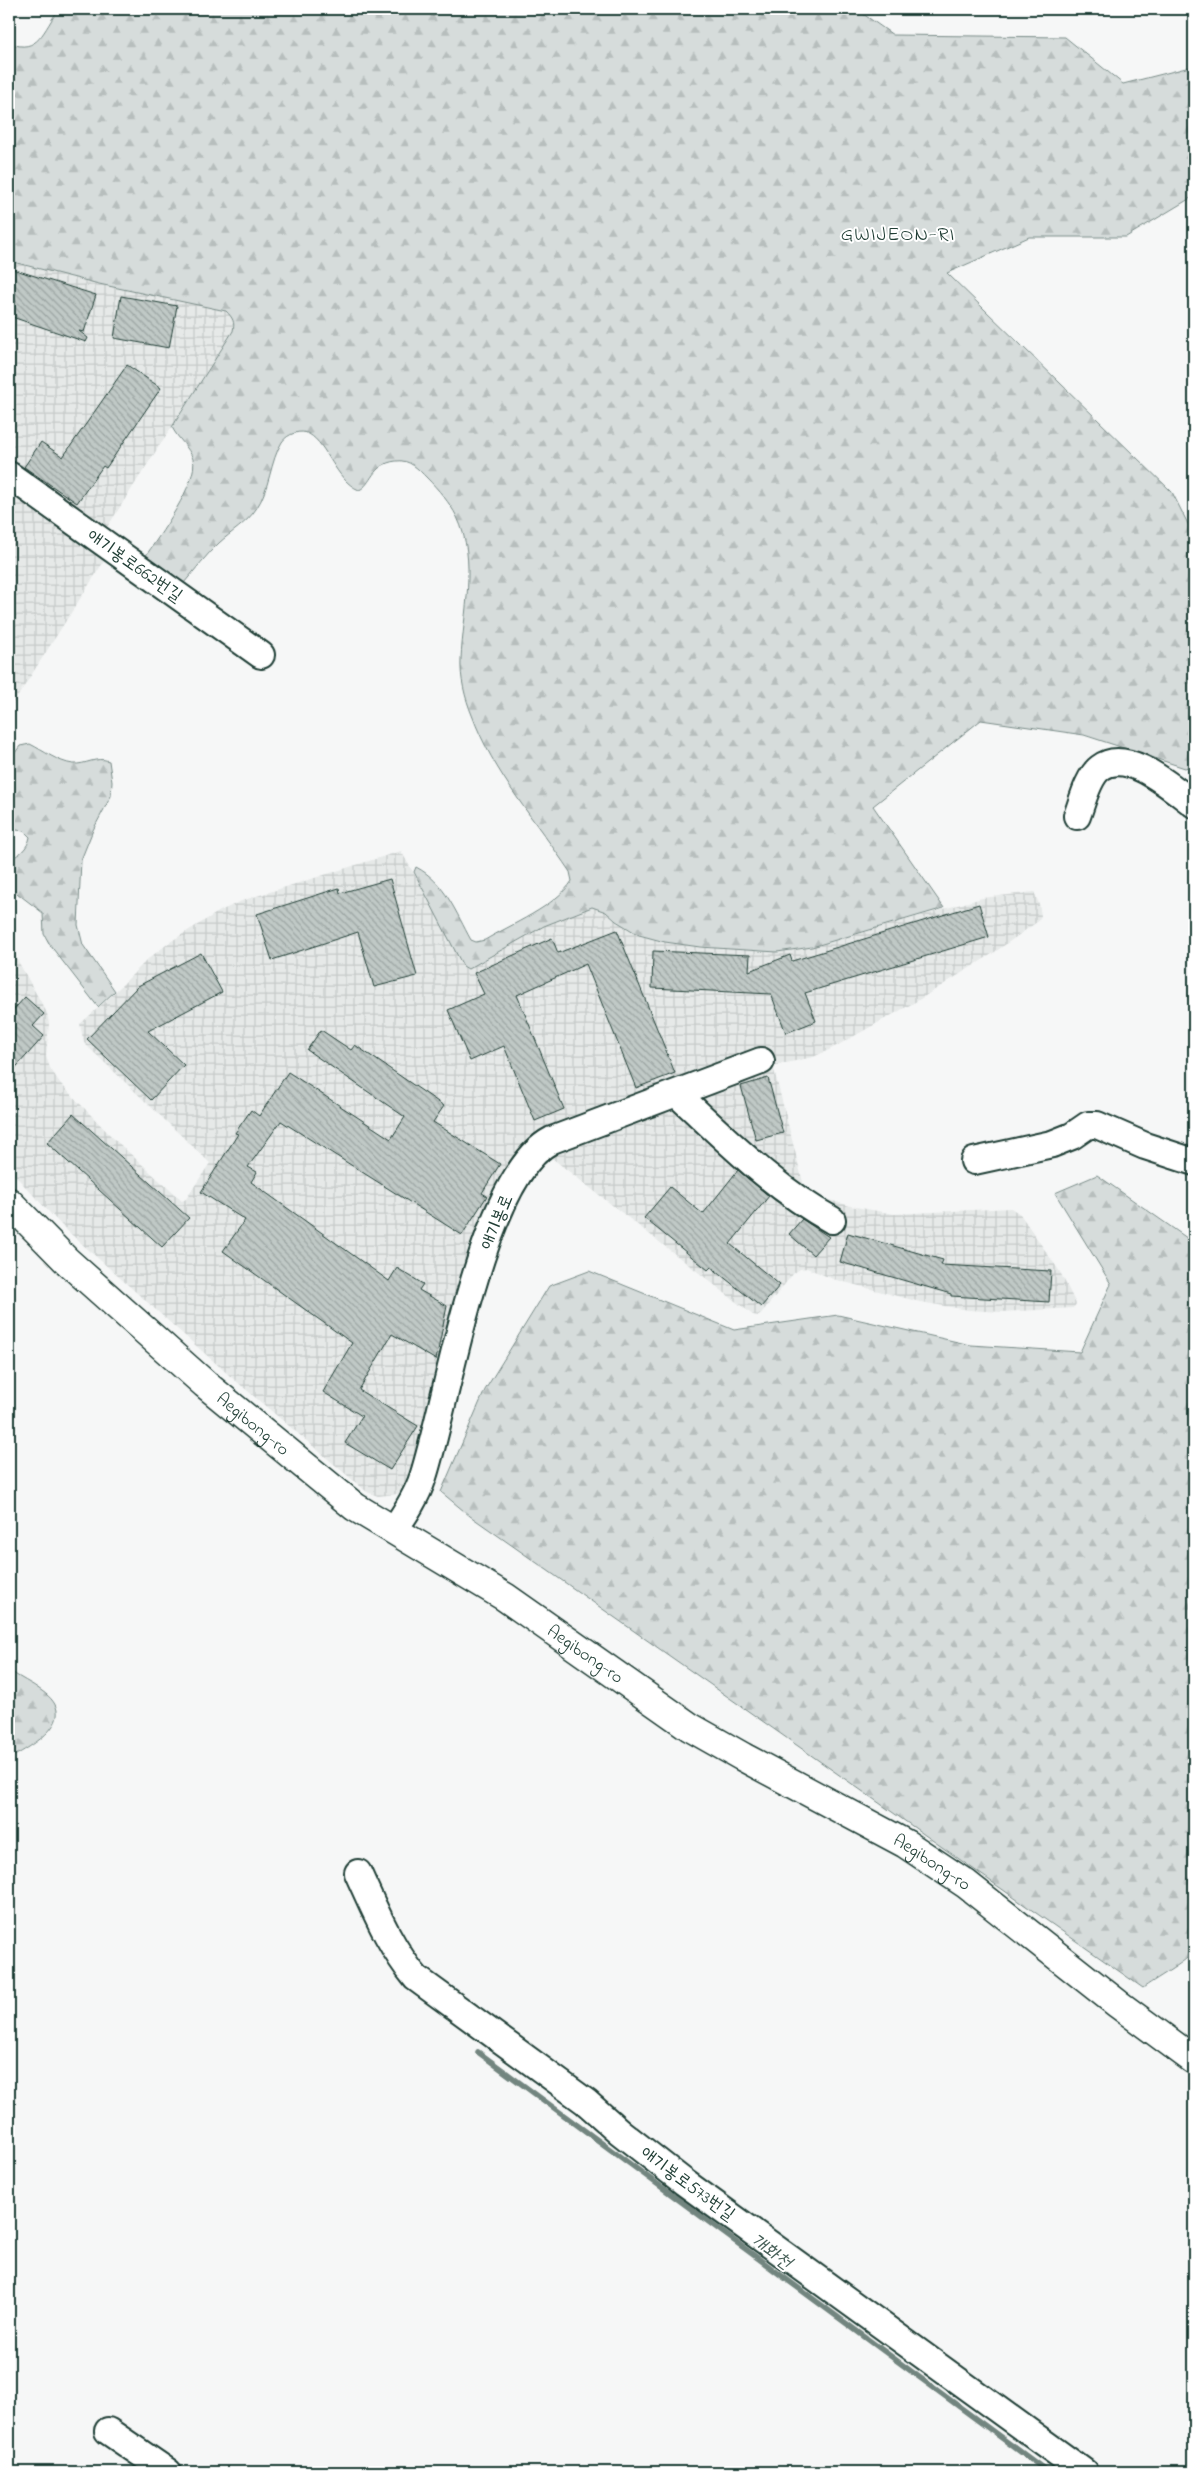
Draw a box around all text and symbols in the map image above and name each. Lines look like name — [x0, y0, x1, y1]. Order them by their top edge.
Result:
district label: GWIJEON-RI — [841, 221, 955, 250]
street label: 애기봉로662번길 — [81, 524, 187, 610]
street label: 애기봉로 — [475, 1191, 521, 1254]
street label: Aegibong-ro — [210, 1387, 294, 1463]
street label: Aegibong-ro — [541, 1619, 628, 1691]
street label: Aegibong-ro — [888, 1828, 975, 1899]
street label: 애기봉로573번길 — [634, 2141, 740, 2228]
water label: 개화천 — [744, 2228, 798, 2277]

